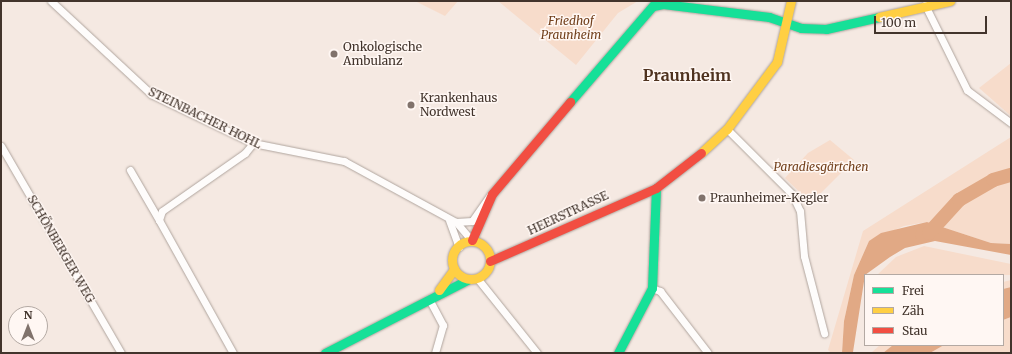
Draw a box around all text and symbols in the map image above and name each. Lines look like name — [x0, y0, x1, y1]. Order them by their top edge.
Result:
scale bar — [876, 8, 989, 34]
park label: Friedhof Praunheim — [541, 14, 601, 42]
text: 100 m — [881, 15, 916, 30]
place label: Onkologische Ambulanz — [343, 40, 422, 68]
marker: Onkologische Ambulanz — [328, 48, 340, 60]
district label: Praunheim — [643, 65, 731, 85]
street label: STEINBACHER HOHL — [146, 84, 264, 152]
place label: Krankenhaus Nordwest — [420, 91, 497, 119]
marker: Krankenhaus Nordwest — [405, 99, 417, 111]
park label: Paradiesgärtchen — [773, 160, 869, 174]
street label: HEERSTRASSE — [525, 188, 611, 238]
place label: Praunheimer-Kegler — [710, 191, 828, 205]
street label: SCHÖNBERGER WEG — [24, 193, 98, 305]
marker: Praunheimer-Kegler — [697, 193, 707, 203]
legend — [864, 274, 1004, 346]
text: Frei — [902, 283, 924, 298]
text: Zäh — [902, 303, 924, 318]
north arrow — [8, 306, 48, 346]
text: N — [24, 308, 32, 322]
text: Stau — [902, 323, 928, 338]

